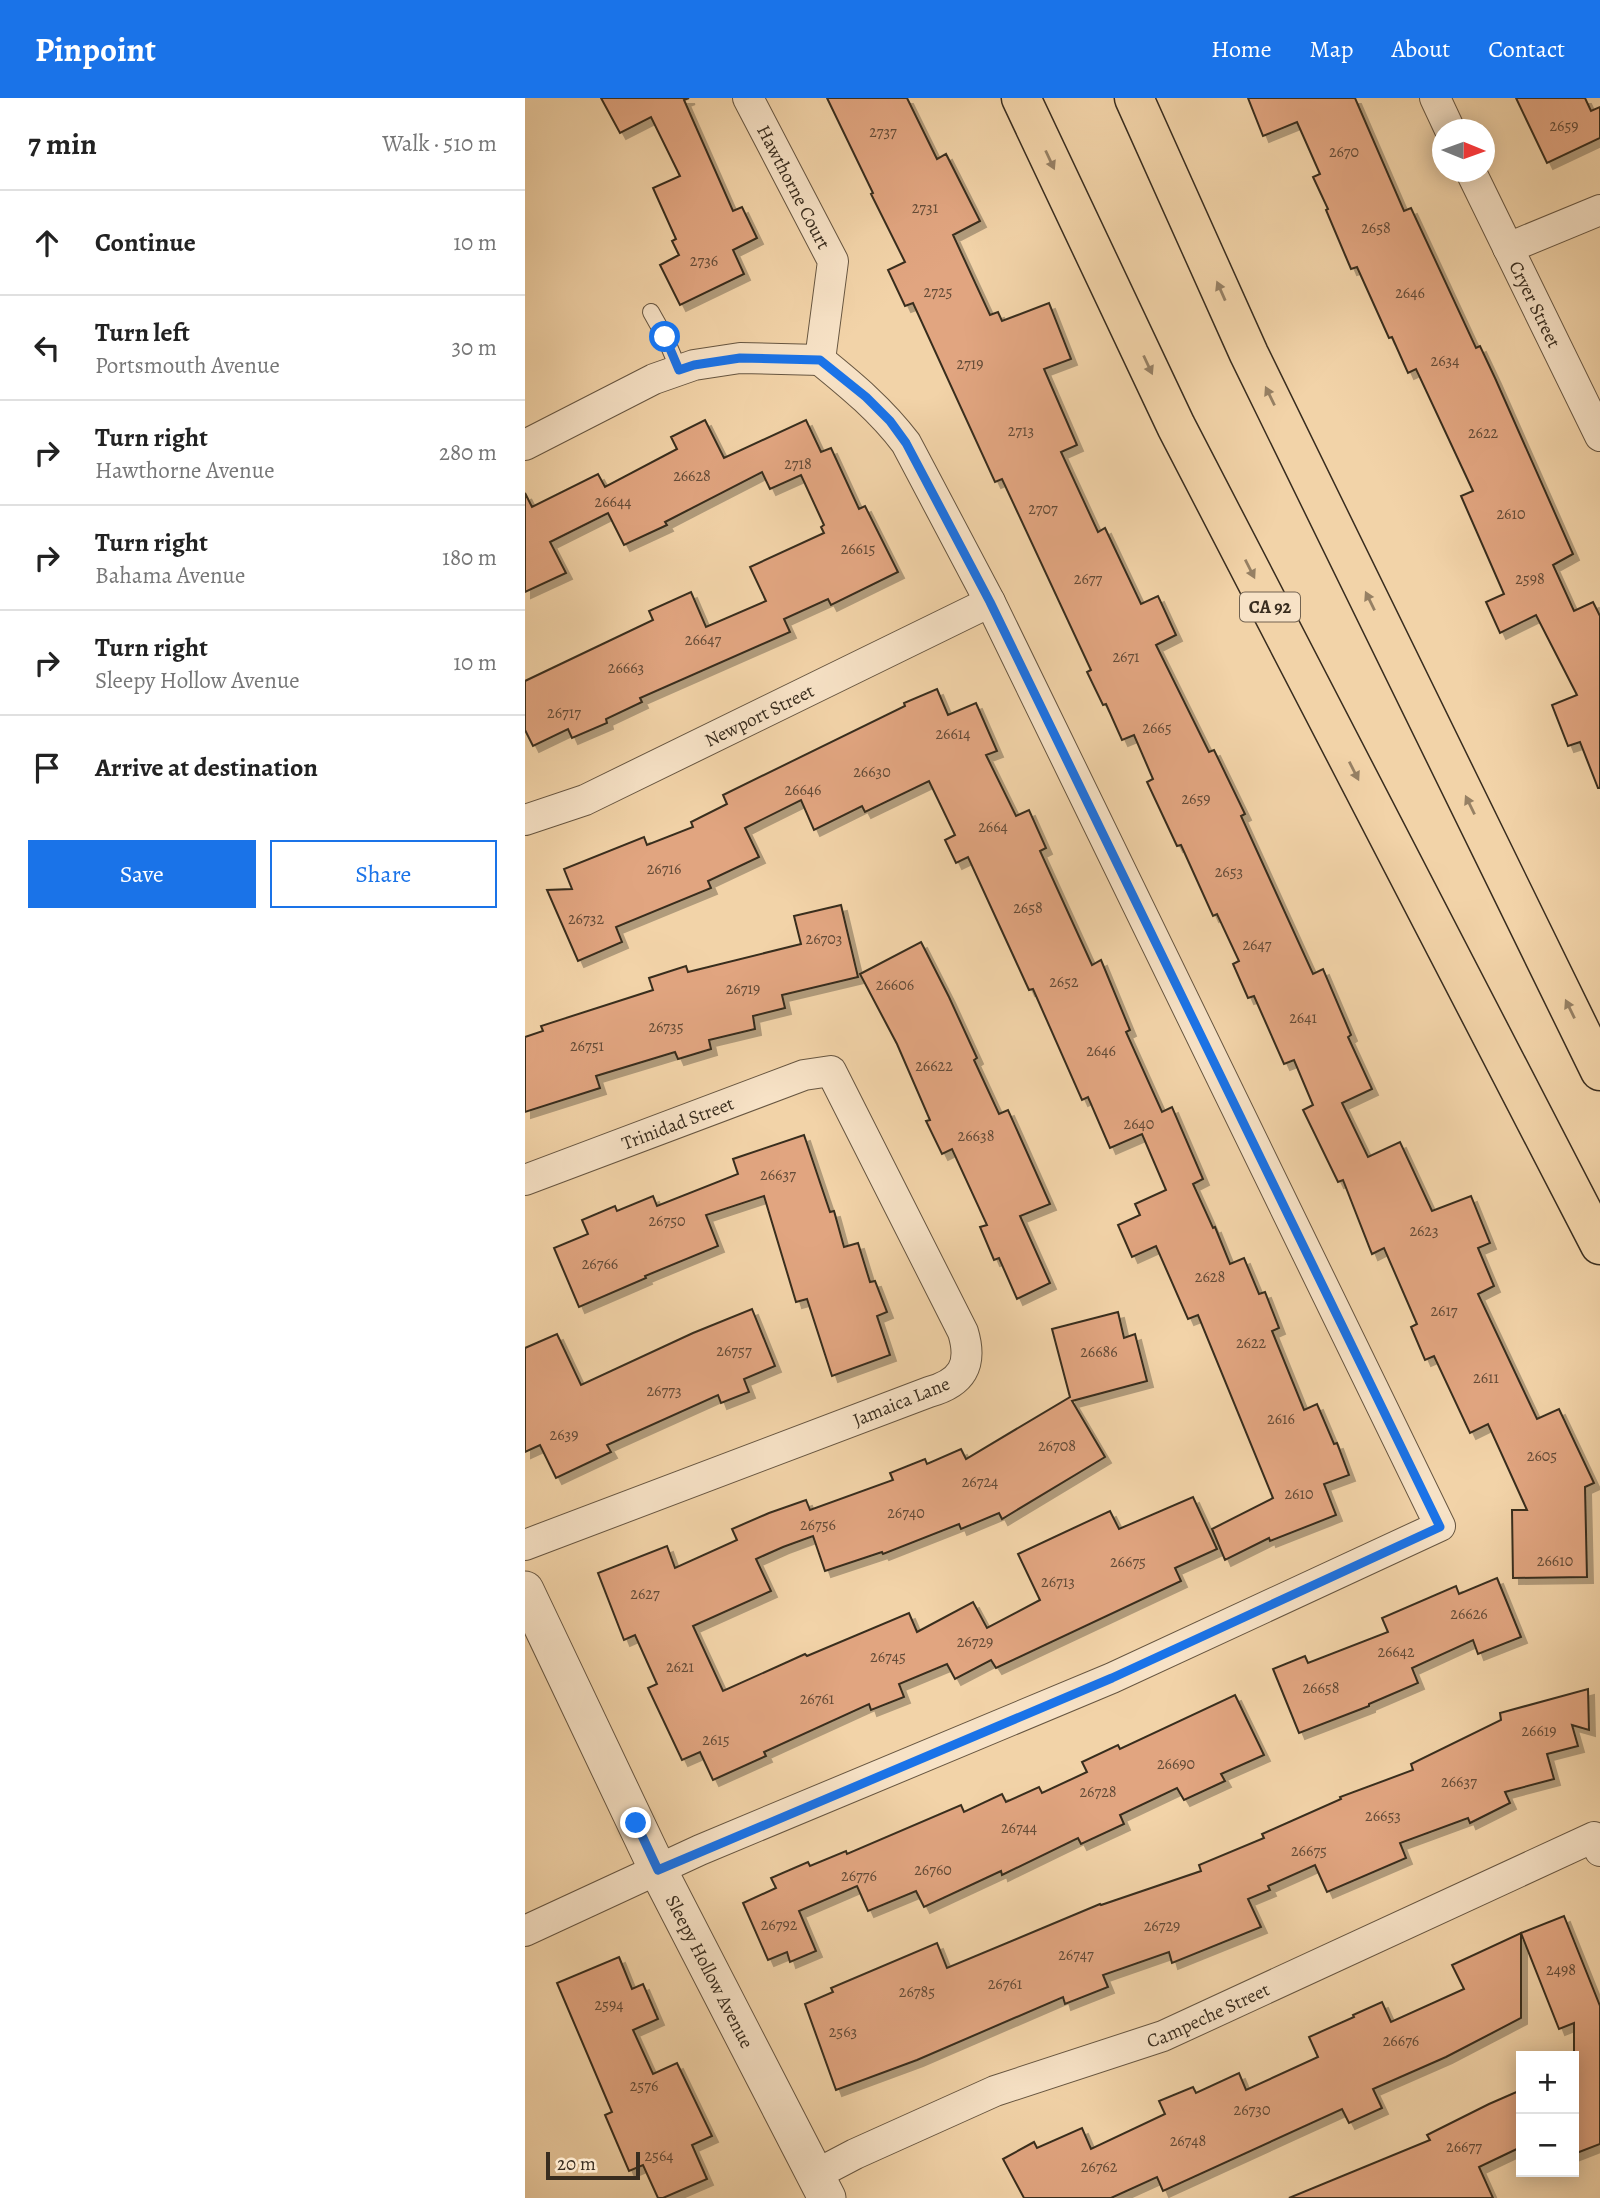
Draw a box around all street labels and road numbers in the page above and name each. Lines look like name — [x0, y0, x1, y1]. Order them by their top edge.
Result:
street label: Hawthorne Court — [750, 121, 836, 254]
street label: Cryer Street — [1502, 257, 1567, 352]
road number: CA 92 — [1240, 592, 1300, 622]
street label: Newport Street — [700, 678, 819, 754]
street label: Trinidad Street — [618, 1091, 738, 1156]
street label: Jamaica Lane — [849, 1371, 954, 1433]
street label: Sleepy Hollow Avenue — [659, 1891, 760, 2053]
street label: Campeche Street — [1143, 1977, 1274, 2054]

